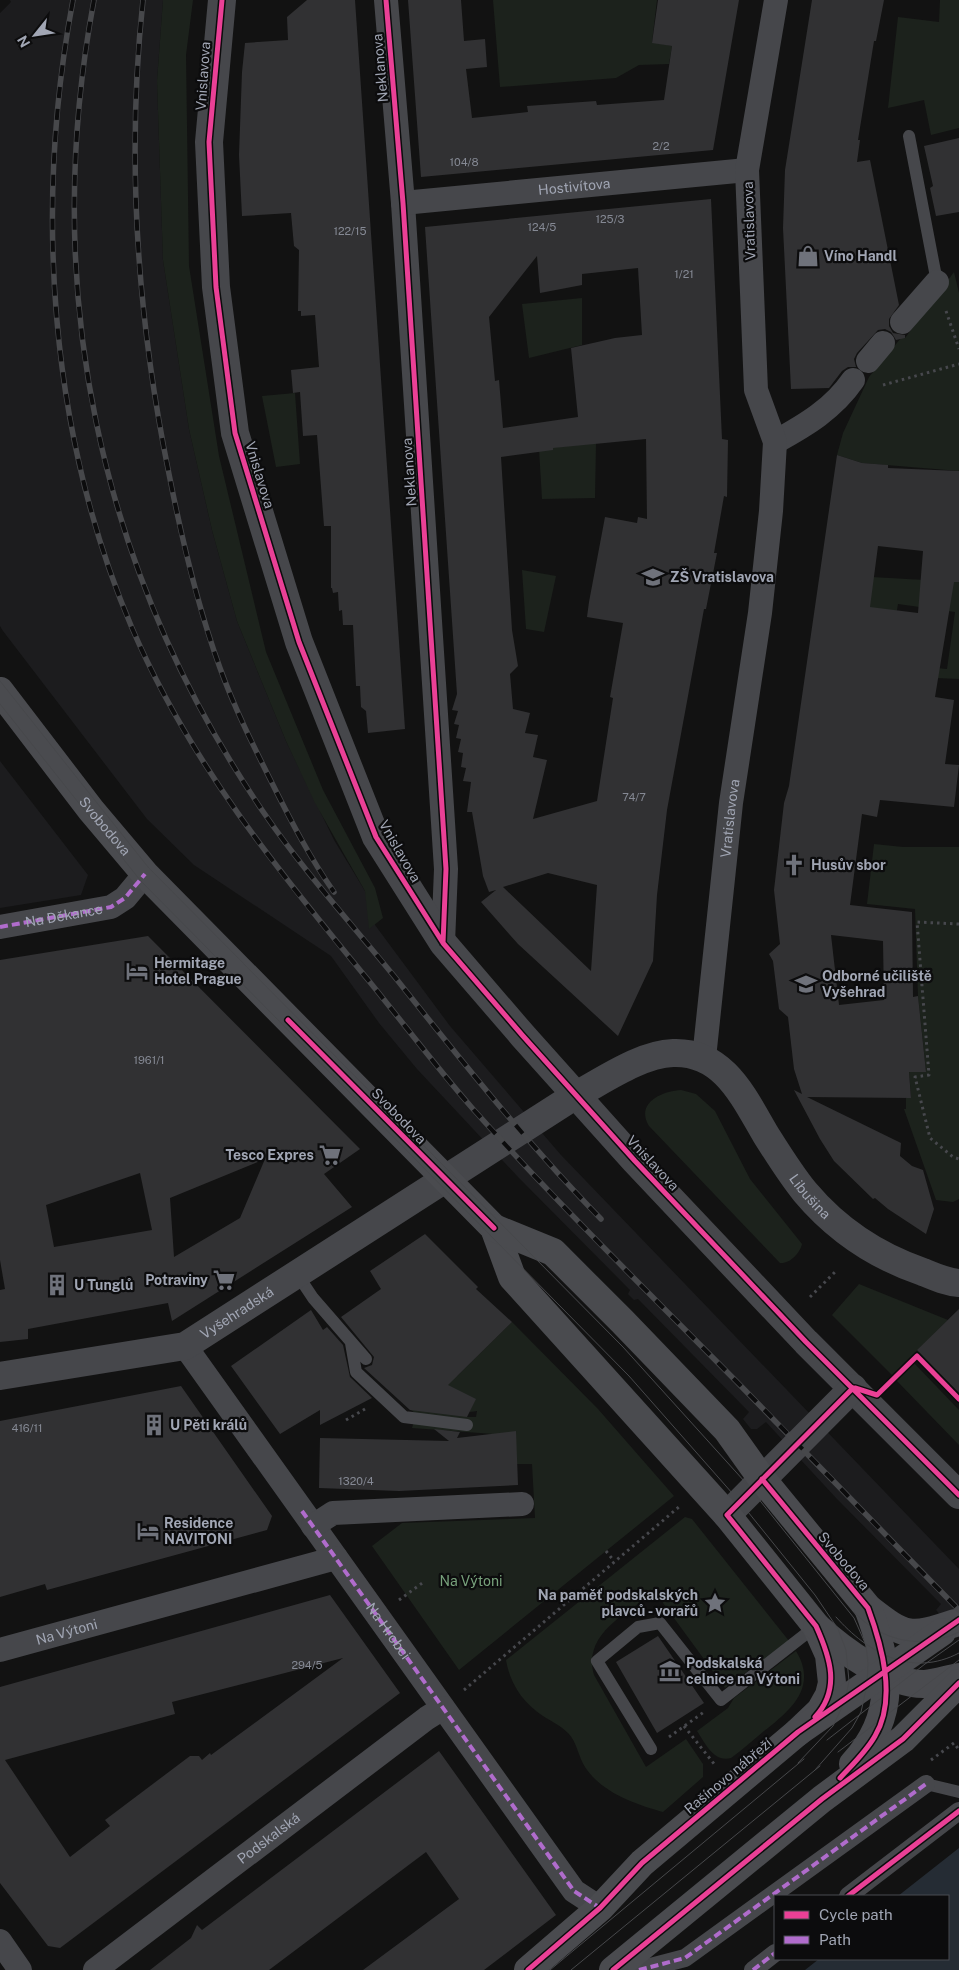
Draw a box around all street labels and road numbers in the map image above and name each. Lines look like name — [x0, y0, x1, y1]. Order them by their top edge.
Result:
street label: Neklanova — [369, 33, 391, 103]
street label: Vnislavova — [193, 41, 213, 111]
street label: Hostivítova — [537, 175, 611, 198]
street label: Vratislavova — [740, 181, 758, 261]
street label: Neklanova — [399, 437, 419, 507]
street label: Vnislavova — [242, 440, 278, 510]
street label: Vratislavova — [717, 778, 743, 859]
street label: Svobodova — [76, 794, 134, 859]
street label: Vnislavova — [376, 817, 424, 885]
street label: Na Děkance — [24, 901, 104, 930]
street label: Svobodova — [368, 1085, 430, 1147]
street label: Vnislavova — [624, 1132, 682, 1194]
street label: Libušina — [786, 1171, 834, 1222]
street label: Vyšehradská — [197, 1283, 276, 1342]
street label: Svobodova — [815, 1529, 873, 1593]
street label: Na Hrobci — [363, 1600, 414, 1662]
street label: Na Výtoni — [34, 1616, 99, 1648]
street label: Rašínovo nábřeží — [681, 1734, 775, 1817]
street label: Podskalská — [234, 1809, 303, 1867]

